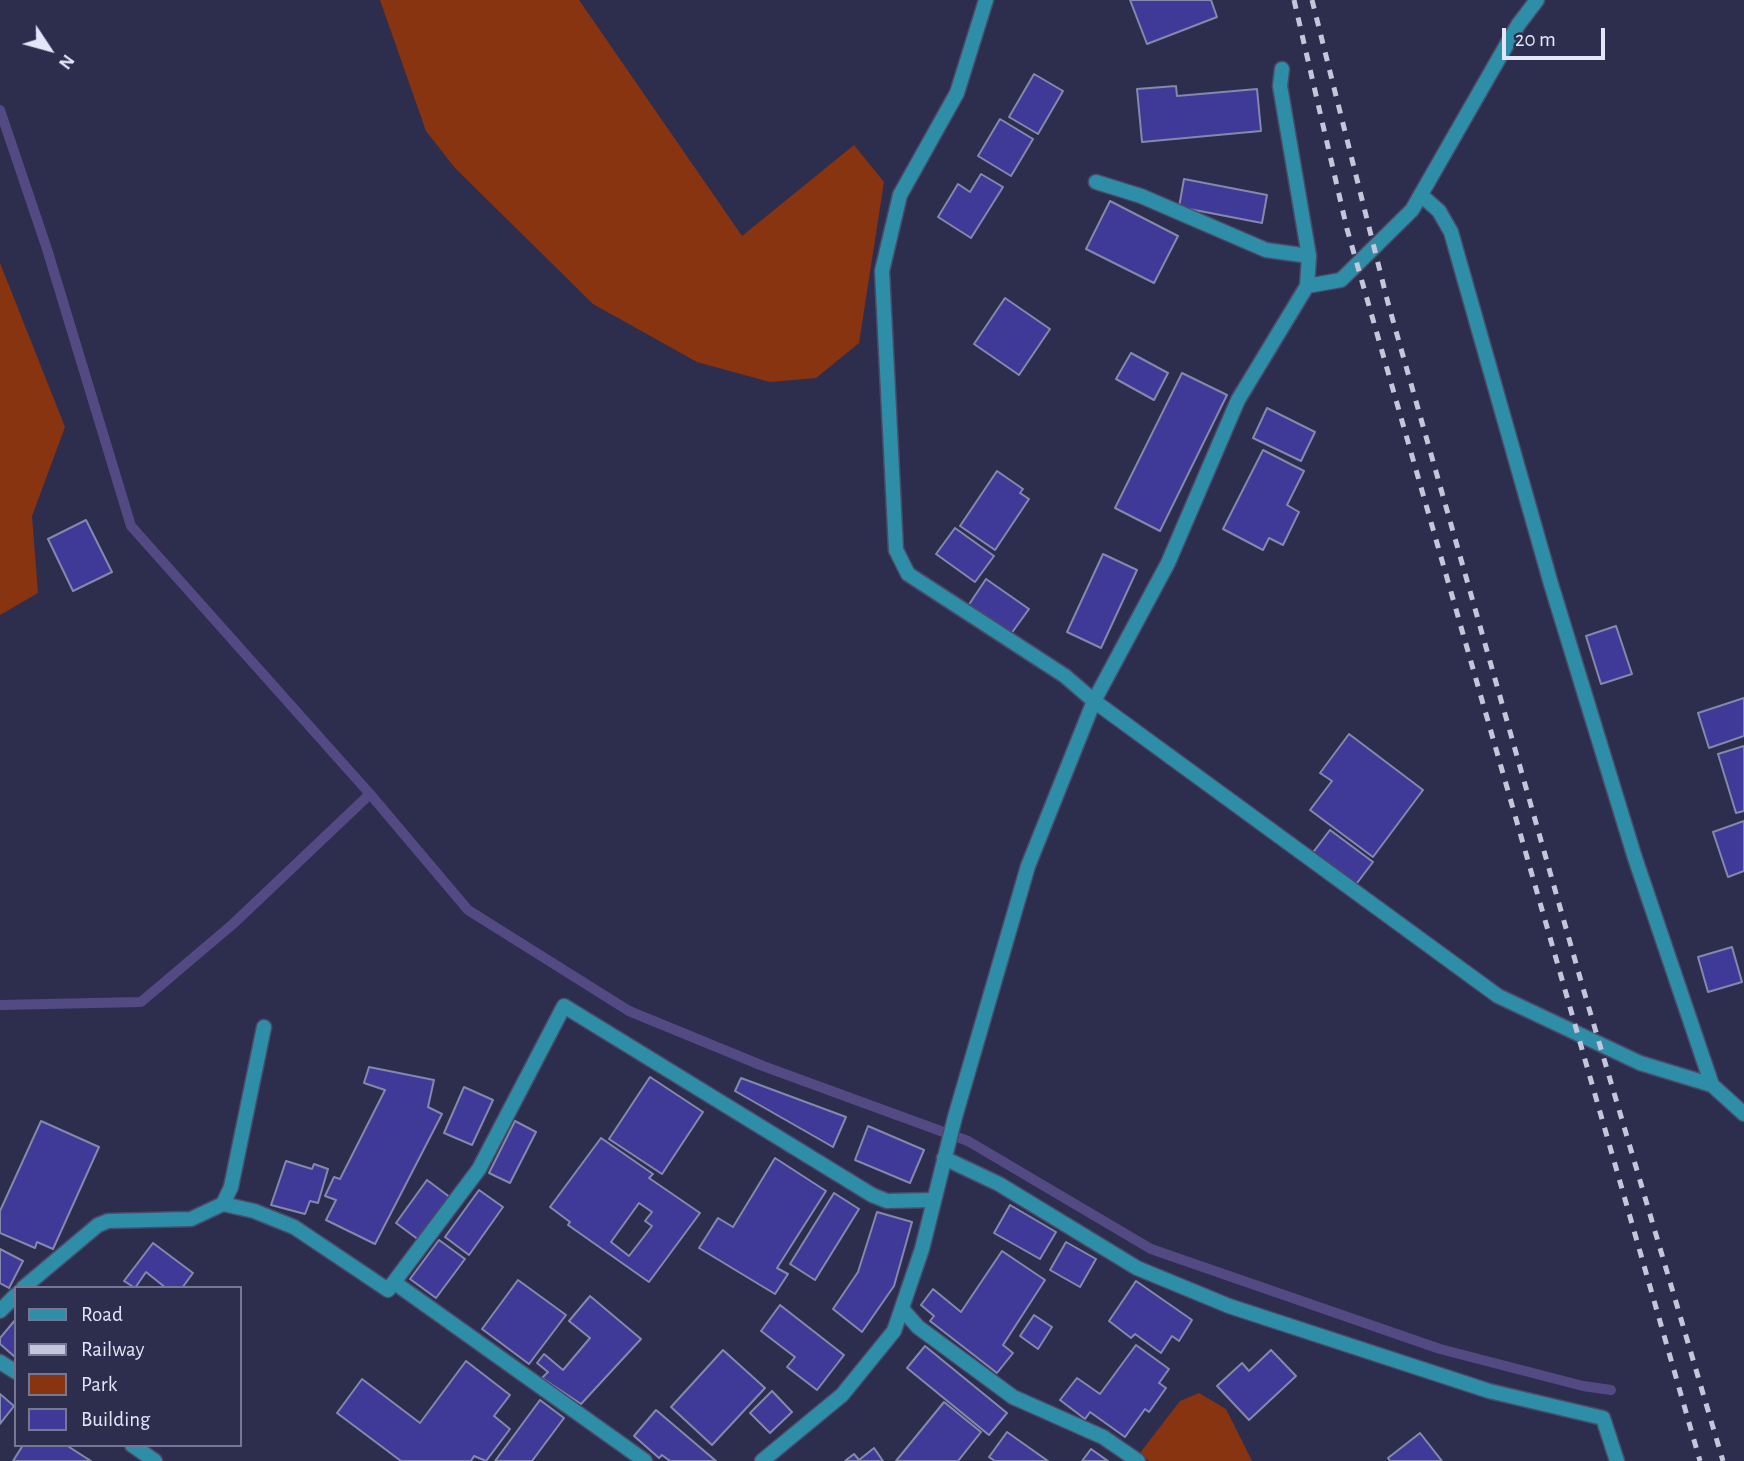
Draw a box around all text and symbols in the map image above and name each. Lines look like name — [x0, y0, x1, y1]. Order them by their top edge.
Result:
north arrow — [14, 14, 84, 84]
scale bar — [1506, 14, 1609, 58]
text: 20 m — [1515, 29, 1556, 50]
text: N — [55, 51, 78, 73]
legend — [14, 1286, 242, 1447]
text: Road — [81, 1304, 123, 1325]
text: Railway — [81, 1339, 144, 1360]
text: Park — [81, 1374, 117, 1395]
text: Building — [81, 1409, 150, 1430]

